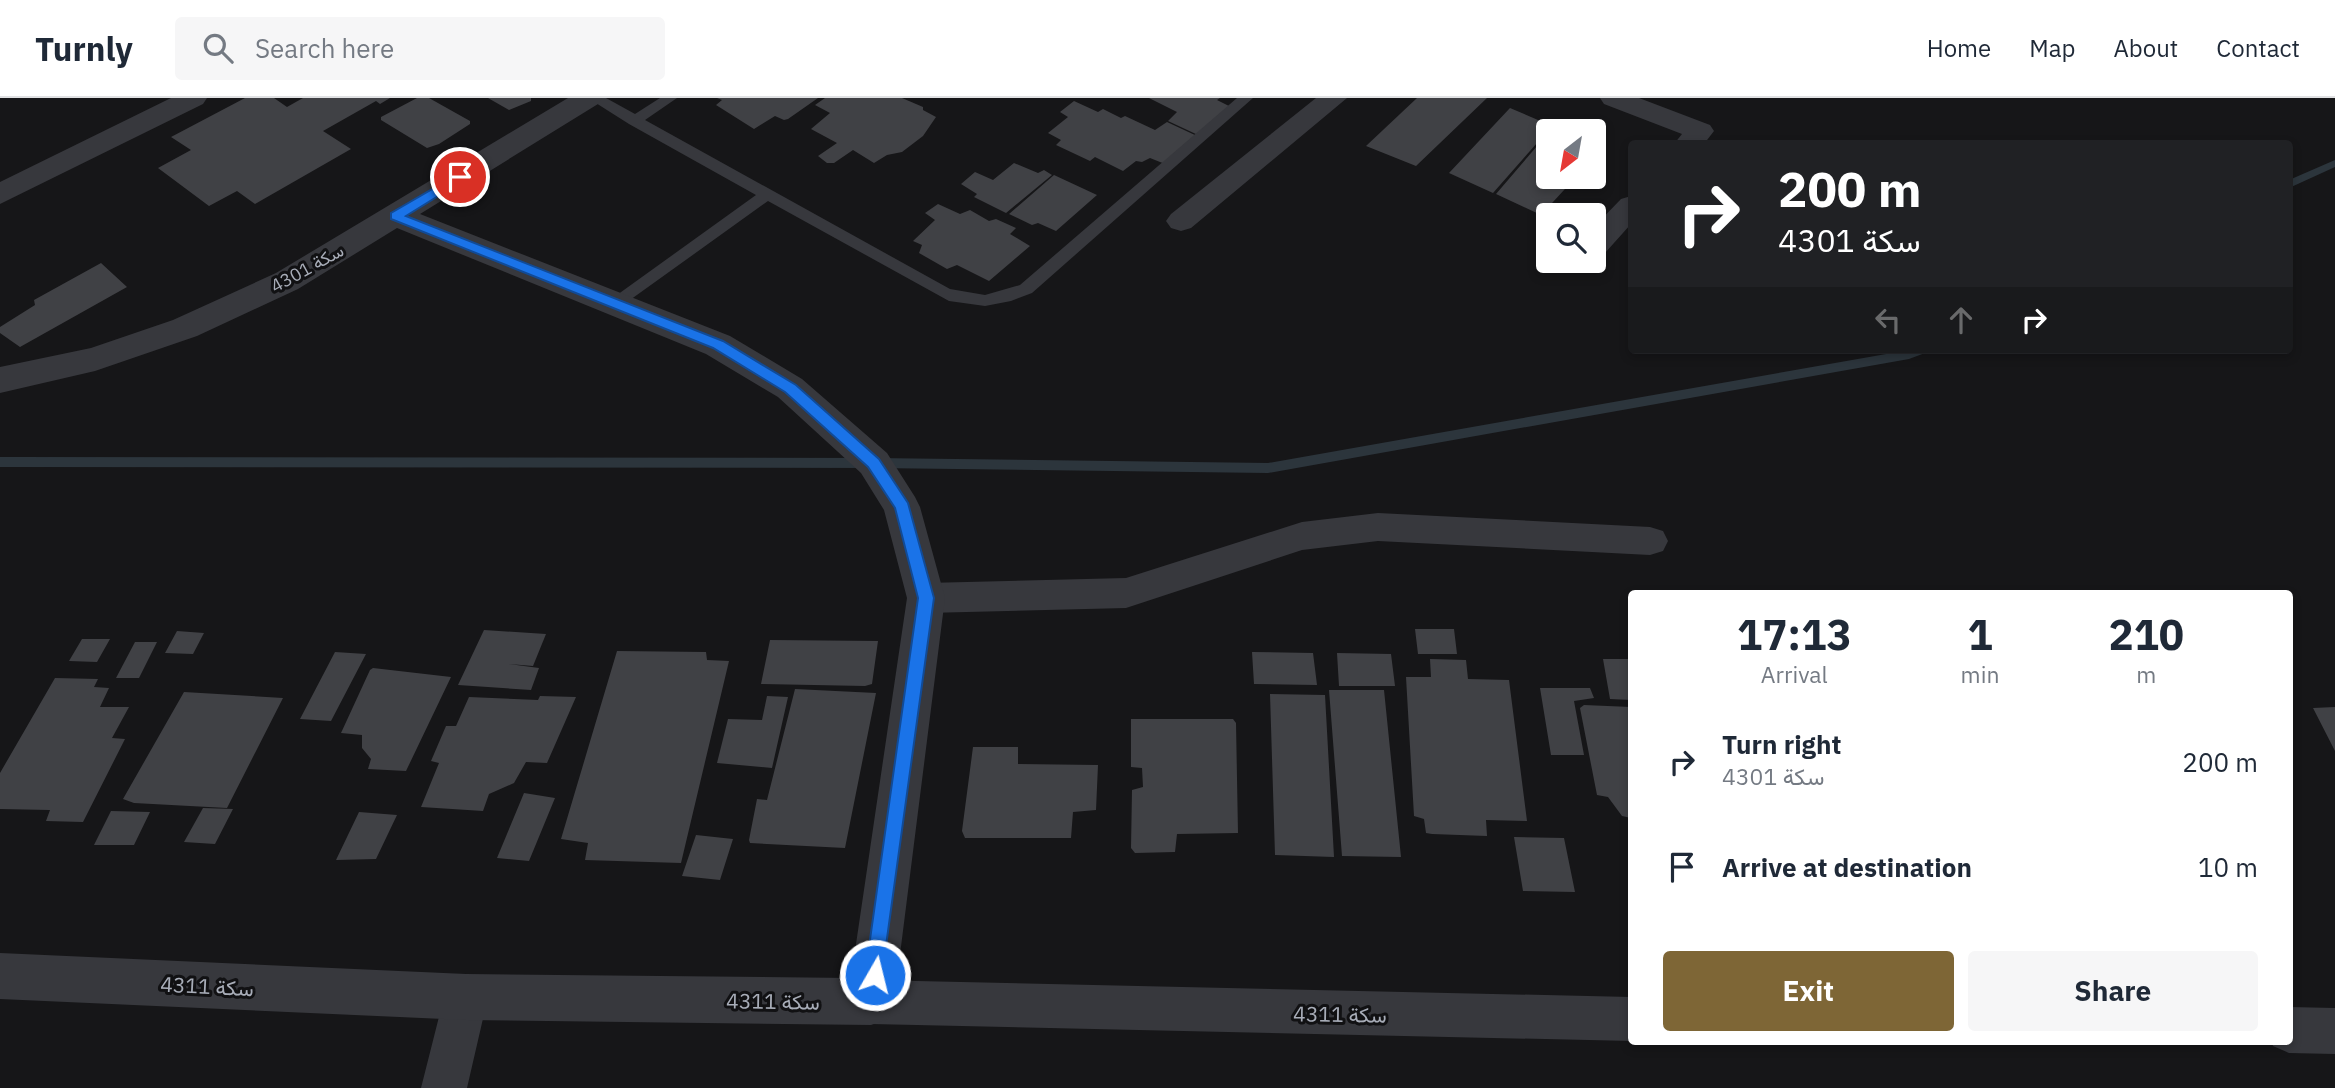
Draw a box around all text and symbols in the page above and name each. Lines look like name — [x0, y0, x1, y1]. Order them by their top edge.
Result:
search box — [175, 17, 665, 80]
text: Turnly — [35, 27, 133, 70]
icon: search — [199, 29, 237, 67]
text: Search here — [255, 31, 394, 65]
text: Home — [1927, 32, 1991, 64]
text: Map — [2029, 32, 2075, 64]
text: About — [2113, 32, 2178, 64]
text: Contact — [2216, 32, 2300, 64]
north arrow — [1536, 119, 1606, 189]
map controls — [1536, 119, 1606, 273]
pin — [430, 147, 490, 207]
text: 200 m — [1778, 157, 1922, 220]
icon: arrive — [441, 158, 479, 196]
icon: right — [1663, 168, 1754, 259]
button: search — [1536, 203, 1606, 273]
text: سكة 4301 — [1778, 219, 1921, 261]
street label: سكة 4301 — [266, 239, 348, 297]
icon: left — [1869, 301, 1907, 339]
icon: ahead — [1942, 301, 1980, 339]
icon: right — [2015, 301, 2053, 339]
text: 17:13 — [1737, 607, 1852, 662]
text: 1 — [1967, 607, 1993, 662]
text: 210 — [2108, 607, 2184, 662]
text: Arrival — [1761, 659, 1828, 689]
text: min — [1961, 659, 1999, 689]
text: m — [2136, 659, 2156, 689]
text: Turn right — [1722, 727, 1841, 761]
icon: right — [1663, 743, 1701, 781]
text: 200 m — [2182, 745, 2258, 779]
text: سكة 4301 — [1722, 761, 1824, 791]
icon: arrive — [1663, 848, 1701, 886]
text: Arrive at destination — [1722, 850, 1972, 884]
text: 10 m — [2198, 850, 2258, 884]
position arrow — [838, 938, 912, 1012]
button: Exit — [1663, 951, 1954, 1031]
button: Share — [1968, 951, 2258, 1031]
street label: سكة 4311 — [160, 970, 254, 1002]
street label: سكة 4311 — [726, 986, 820, 1016]
street label: سكة 4311 — [1293, 999, 1387, 1029]

